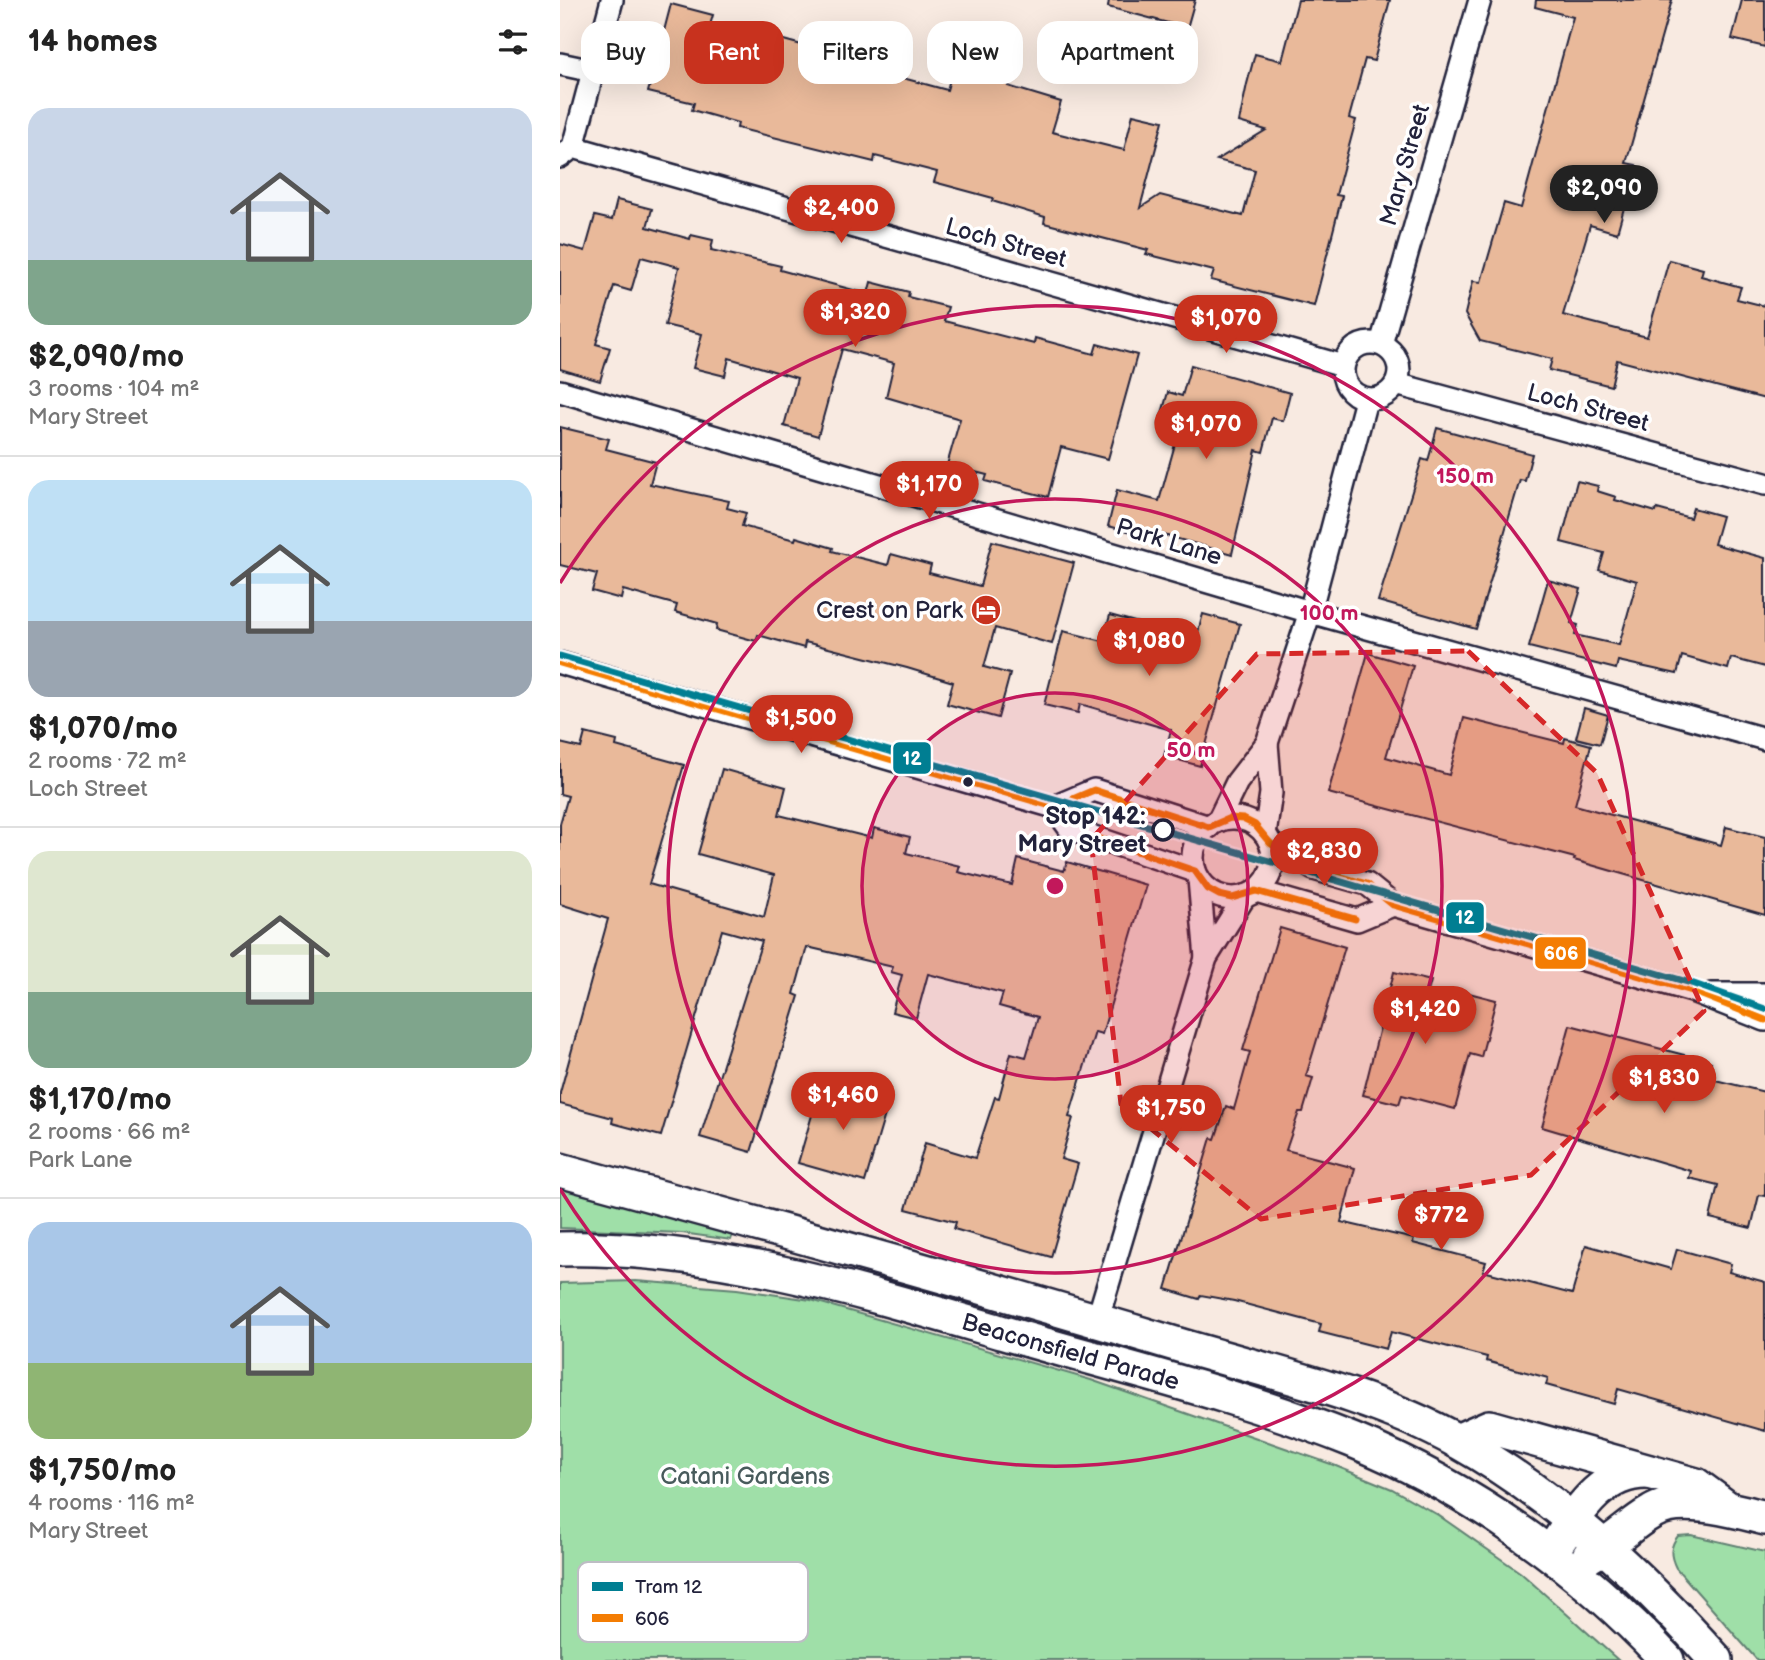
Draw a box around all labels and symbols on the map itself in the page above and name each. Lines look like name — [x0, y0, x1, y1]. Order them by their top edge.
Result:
street label: Mary Street — [1374, 100, 1436, 229]
pin: $2,090 — [1547, 166, 1661, 225]
pin: $2,400 — [784, 186, 898, 245]
street label: Loch Street — [942, 212, 1071, 274]
pin: $1,320 — [798, 290, 912, 349]
pin: $1,070 — [1169, 296, 1283, 355]
street label: Loch Street — [1524, 378, 1653, 438]
pin: $1,070 — [1149, 402, 1263, 461]
pin: $1,170 — [872, 462, 986, 521]
text: 150 m — [1436, 464, 1494, 489]
street label: Park Lane — [1113, 512, 1225, 572]
hotel icon: Crest on Park — [969, 593, 1003, 627]
place label: Crest on Park — [816, 596, 963, 625]
text: 100 m — [1300, 601, 1358, 626]
pin: $1,080 — [1092, 618, 1206, 678]
pin: $1,500 — [744, 696, 858, 755]
text: 50 m — [1167, 738, 1215, 763]
line badge: 12 — [892, 741, 932, 775]
text: 12 — [902, 748, 922, 771]
unlabelled marker — [961, 775, 975, 789]
place label: Stop 142: Mary Street — [1018, 802, 1146, 859]
marker: Stop 142: Mary Street — [1152, 819, 1174, 841]
pin: $2,830 — [1267, 828, 1381, 888]
centre of rings — [1043, 874, 1067, 898]
line badge: 12 — [1445, 901, 1485, 934]
text: 12 — [1455, 907, 1475, 930]
line badge: 606 — [1534, 936, 1587, 970]
text: 606 — [1544, 943, 1578, 966]
pin: $1,420 — [1368, 986, 1482, 1046]
pin: $1,830 — [1607, 1056, 1721, 1115]
pin: $1,460 — [786, 1072, 900, 1132]
pin: $1,750 — [1114, 1086, 1228, 1145]
pin: $772 — [1400, 1192, 1482, 1252]
street label: Beaconsfield Parade — [958, 1307, 1183, 1396]
park label: Catani Gardens — [660, 1462, 830, 1491]
legend — [578, 1562, 808, 1642]
text: Tram 12 — [635, 1576, 703, 1599]
text: 606 — [635, 1608, 669, 1631]

